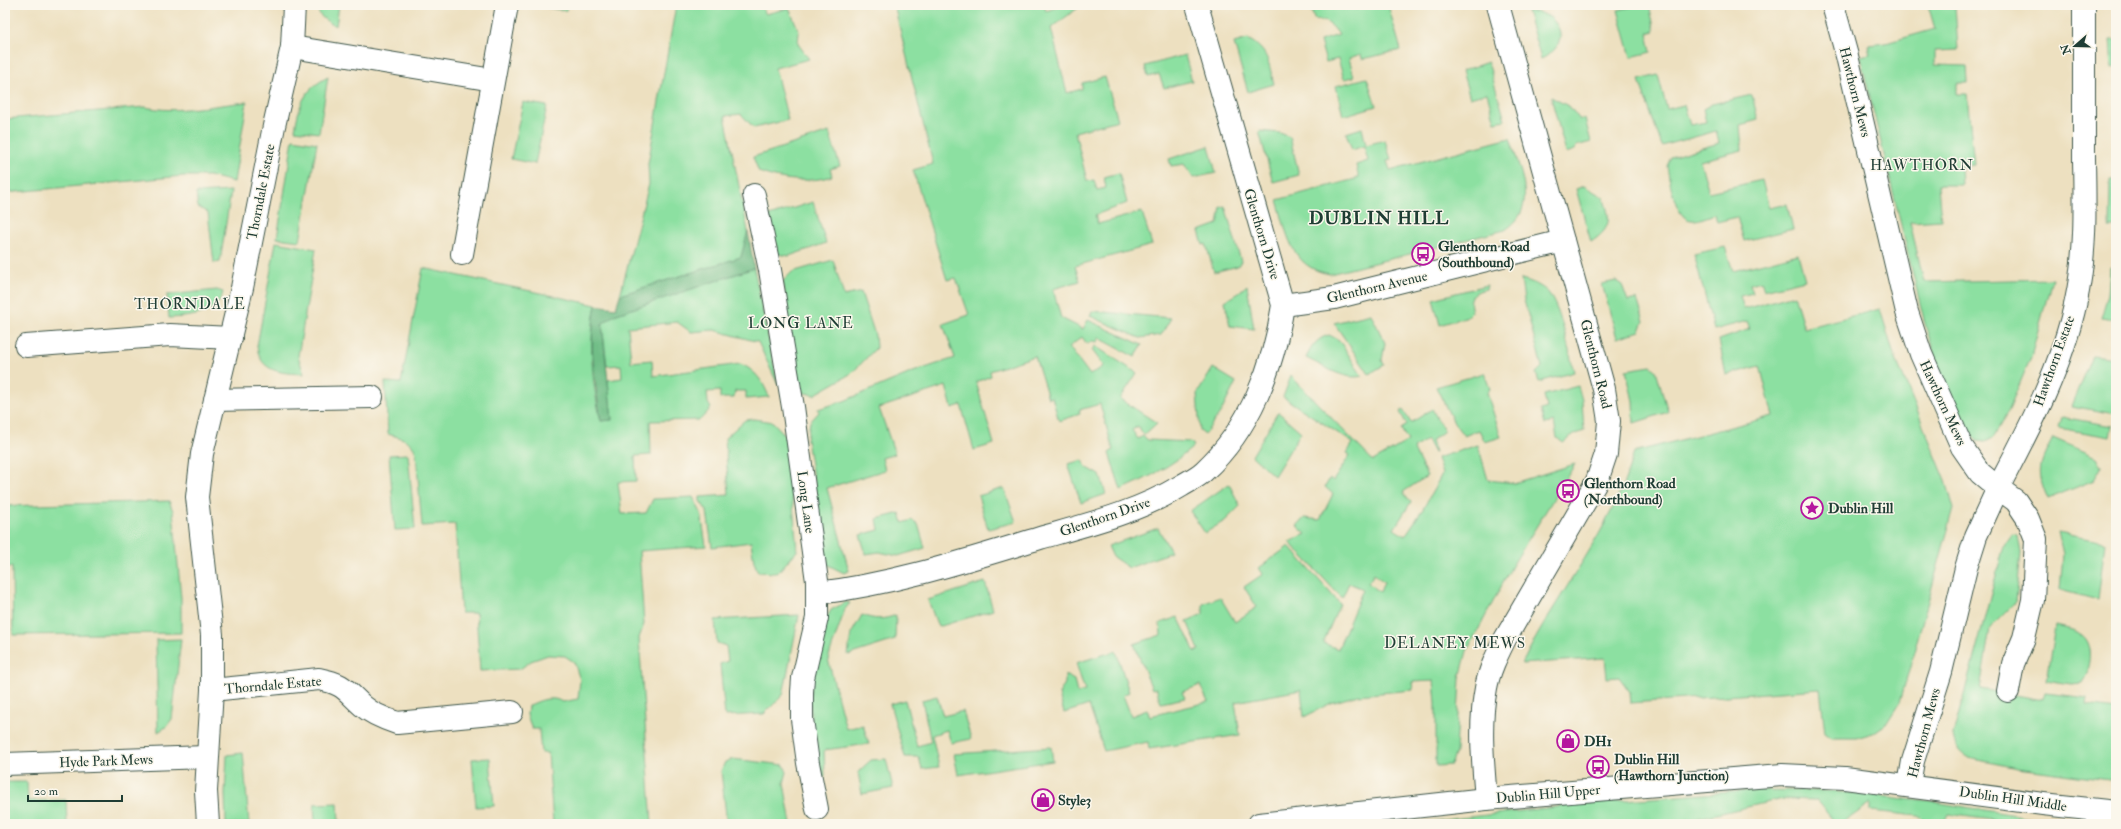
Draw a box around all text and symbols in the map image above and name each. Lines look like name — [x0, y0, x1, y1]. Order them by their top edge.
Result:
north arrow — [2055, 26, 2095, 66]
text: N — [2058, 41, 2074, 57]
street label: Hawthorn Mews — [1836, 45, 1874, 139]
street label: Thorndale Estate — [243, 142, 279, 241]
district label: HAWTHORN — [1870, 156, 1974, 175]
street label: Glenthorn Drive — [1240, 186, 1284, 282]
district label: DUBLIN HILL — [1309, 207, 1449, 230]
place label: Glenthorn Road (Southbound) — [1438, 238, 1530, 271]
bus stop icon: Glenthorn Road (Southbound) — [1410, 241, 1436, 267]
street label: Glenthorn Avenue — [1325, 267, 1429, 307]
district label: THORNDALE — [134, 295, 246, 314]
street label: Hawthorn Estate — [2030, 313, 2078, 409]
district label: LONG LANE — [748, 314, 854, 333]
street label: Glenthorn Road — [1577, 318, 1615, 411]
street label: Hawthorn Mews — [1916, 358, 1970, 449]
street label: Long Lane — [793, 470, 819, 535]
place label: Glenthorn Road (Northbound) — [1584, 475, 1676, 508]
bus stop icon: Glenthorn Road (Northbound) — [1555, 478, 1581, 504]
street label: Glenthorn Drive — [1058, 494, 1153, 540]
place icon: Dublin Hill — [1799, 495, 1825, 521]
place label: Dublin Hill — [1828, 500, 1894, 517]
district label: DELANEY MEWS — [1384, 634, 1526, 653]
street label: Thorndale Estate — [224, 672, 322, 698]
street label: Hawthorn Mews — [1904, 686, 1944, 780]
shop icon: DH1 — [1555, 728, 1581, 754]
place label: DH1 — [1584, 733, 1612, 750]
street label: Hyde Park Mews — [59, 751, 154, 772]
place label: Dublin Hill (Hawthorn Junction) — [1614, 751, 1729, 785]
bus stop icon: Dublin Hill (Hawthorn Junction) — [1585, 754, 1611, 780]
scale bar — [28, 777, 122, 803]
street label: Dublin Hill Upper — [1495, 781, 1602, 808]
street label: Dublin Hill Middle — [1958, 783, 2068, 815]
text: 20 m — [34, 784, 59, 799]
shop icon: Style3 — [1030, 787, 1056, 813]
place label: Style3 — [1058, 792, 1091, 810]

